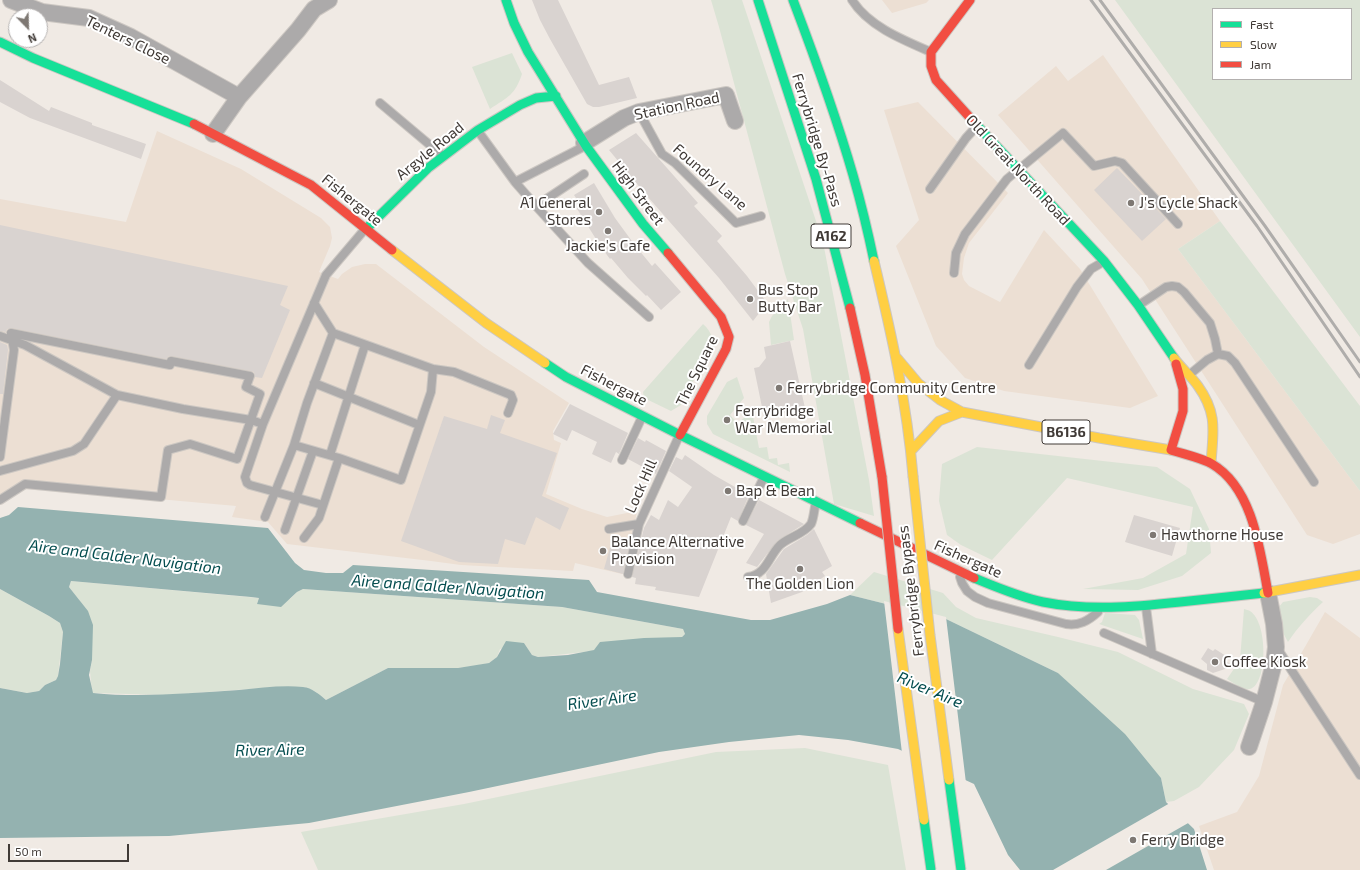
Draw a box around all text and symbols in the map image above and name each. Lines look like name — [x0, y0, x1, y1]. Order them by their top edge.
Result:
north arrow — [8, 8, 48, 48]
legend — [1212, 8, 1352, 80]
street label: Tenters Close — [83, 12, 173, 68]
text: Fast — [1250, 17, 1273, 31]
text: N — [26, 31, 39, 46]
text: Slow — [1250, 37, 1277, 51]
text: Jam — [1250, 57, 1271, 71]
street label: Ferrybridge By-Pass — [788, 71, 846, 209]
street label: Station Road — [633, 88, 721, 124]
street label: Old Great North Road — [962, 111, 1074, 229]
street label: Argyle Road — [392, 118, 468, 184]
street label: Foundry Lane — [669, 140, 751, 214]
street label: High Street — [608, 157, 668, 229]
street label: Fishergate — [318, 170, 386, 230]
place label: A1 General Stores — [520, 194, 591, 229]
place label: J's Cycle Shack — [1139, 194, 1238, 212]
marker: J's Cycle Shack — [1126, 198, 1136, 208]
marker: A1 General Stores — [594, 207, 604, 217]
road number: A162 — [811, 224, 851, 248]
marker: Jackie's Cafe — [603, 226, 613, 236]
place label: Jackie's Cafe — [566, 237, 650, 255]
place label: Bus Stop Butty Bar — [758, 281, 822, 316]
marker: Bus Stop Butty Bar — [745, 294, 755, 304]
street label: The Square — [672, 333, 722, 409]
street label: Fishergate — [578, 361, 650, 409]
place label: Ferrybridge Community Centre — [787, 379, 996, 397]
marker: Ferrybridge Community Centre — [774, 383, 784, 393]
place label: Ferrybridge War Memorial — [735, 402, 832, 437]
marker: Ferrybridge War Memorial — [722, 415, 732, 425]
road number: B6136 — [1042, 420, 1090, 444]
street label: Lock Hill — [621, 456, 661, 516]
place label: Bap & Bean — [736, 482, 815, 500]
marker: Bap & Bean — [723, 486, 733, 496]
street label: Ferrybridge Bypass — [894, 524, 928, 658]
place label: Hawthorne House — [1161, 526, 1283, 544]
marker: Hawthorne House — [1148, 530, 1158, 540]
place label: Balance Alternative Provision — [611, 533, 744, 568]
water label: Aire and Calder Navigation — [28, 536, 222, 578]
street label: Fishergate — [931, 536, 1005, 582]
marker: Balance Alternative Provision — [598, 546, 608, 556]
marker: The Golden Lion — [795, 564, 805, 574]
water label: Aire and Calder Navigation — [351, 571, 545, 603]
place label: The Golden Lion — [746, 575, 854, 593]
place label: Coffee Kiosk — [1223, 653, 1306, 671]
marker: Coffee Kiosk — [1210, 657, 1220, 667]
water label: River Aire — [894, 668, 966, 712]
water label: River Aire — [566, 686, 638, 714]
water label: River Aire — [235, 740, 305, 760]
place label: Ferry Bridge — [1141, 831, 1224, 849]
marker: Ferry Bridge — [1128, 835, 1138, 845]
scale bar — [10, 836, 131, 862]
text: 50 m — [15, 844, 42, 858]

